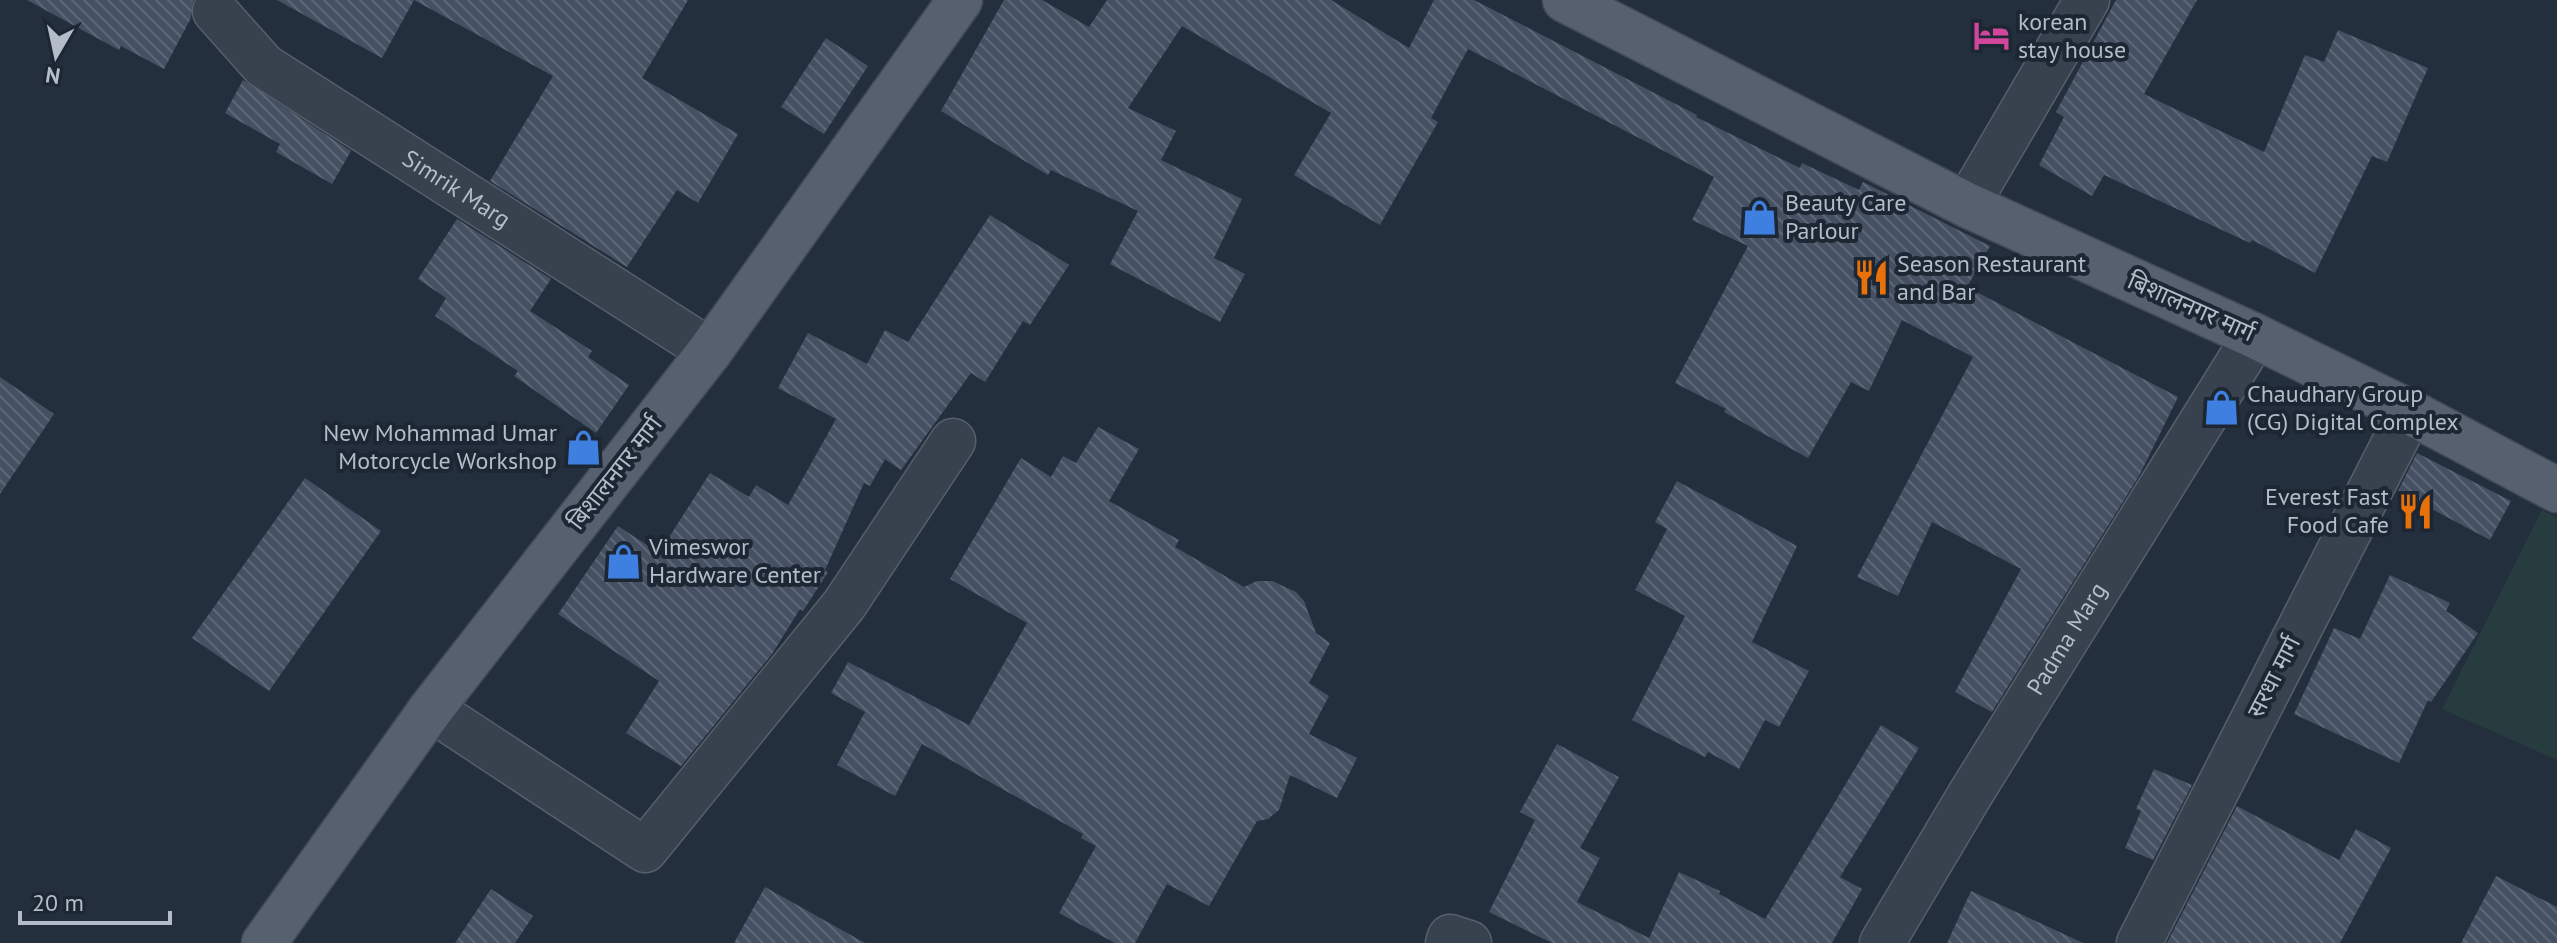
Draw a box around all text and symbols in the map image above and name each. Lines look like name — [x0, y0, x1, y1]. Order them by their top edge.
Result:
place label: korean stay house — [2018, 6, 2126, 65]
north arrow — [16, 16, 96, 96]
hotel icon: korean stay house — [1973, 17, 2011, 55]
text: N — [44, 61, 62, 91]
street label: Simrik Marg — [397, 143, 517, 235]
place label: Beauty Care Parlour — [1785, 187, 1906, 246]
shop icon: Beauty Care Parlour — [1740, 198, 1778, 236]
place label: Season Restaurant and Bar — [1897, 248, 2086, 307]
restaurant icon: Season Restaurant and Bar — [1852, 259, 1890, 297]
street label: बिशालनगर मार्ग — [2123, 265, 2260, 349]
place label: Chaudhary Group (CG) Digital Complex — [2247, 378, 2459, 437]
shop icon: Chaudhary Group (CG) Digital Complex — [2202, 389, 2240, 427]
street label: बिशालनगर मार्ग — [561, 409, 669, 536]
place label: New Mohammad Umar Motorcycle Workshop — [323, 417, 557, 476]
shop icon: New Mohammad Umar Motorcycle Workshop — [564, 428, 602, 466]
place label: Everest Fast Food Cafe — [2265, 481, 2389, 540]
restaurant icon: Everest Fast Food Cafe — [2396, 492, 2434, 530]
place label: Vimeswor Hardware Center — [648, 531, 821, 590]
shop icon: Vimeswor Hardware Center — [604, 542, 642, 580]
street label: Padma Marg — [2020, 576, 2113, 701]
street label: सरधा मार्ग — [2240, 630, 2308, 723]
scale bar — [20, 875, 170, 925]
text: 20 m — [32, 887, 84, 918]

